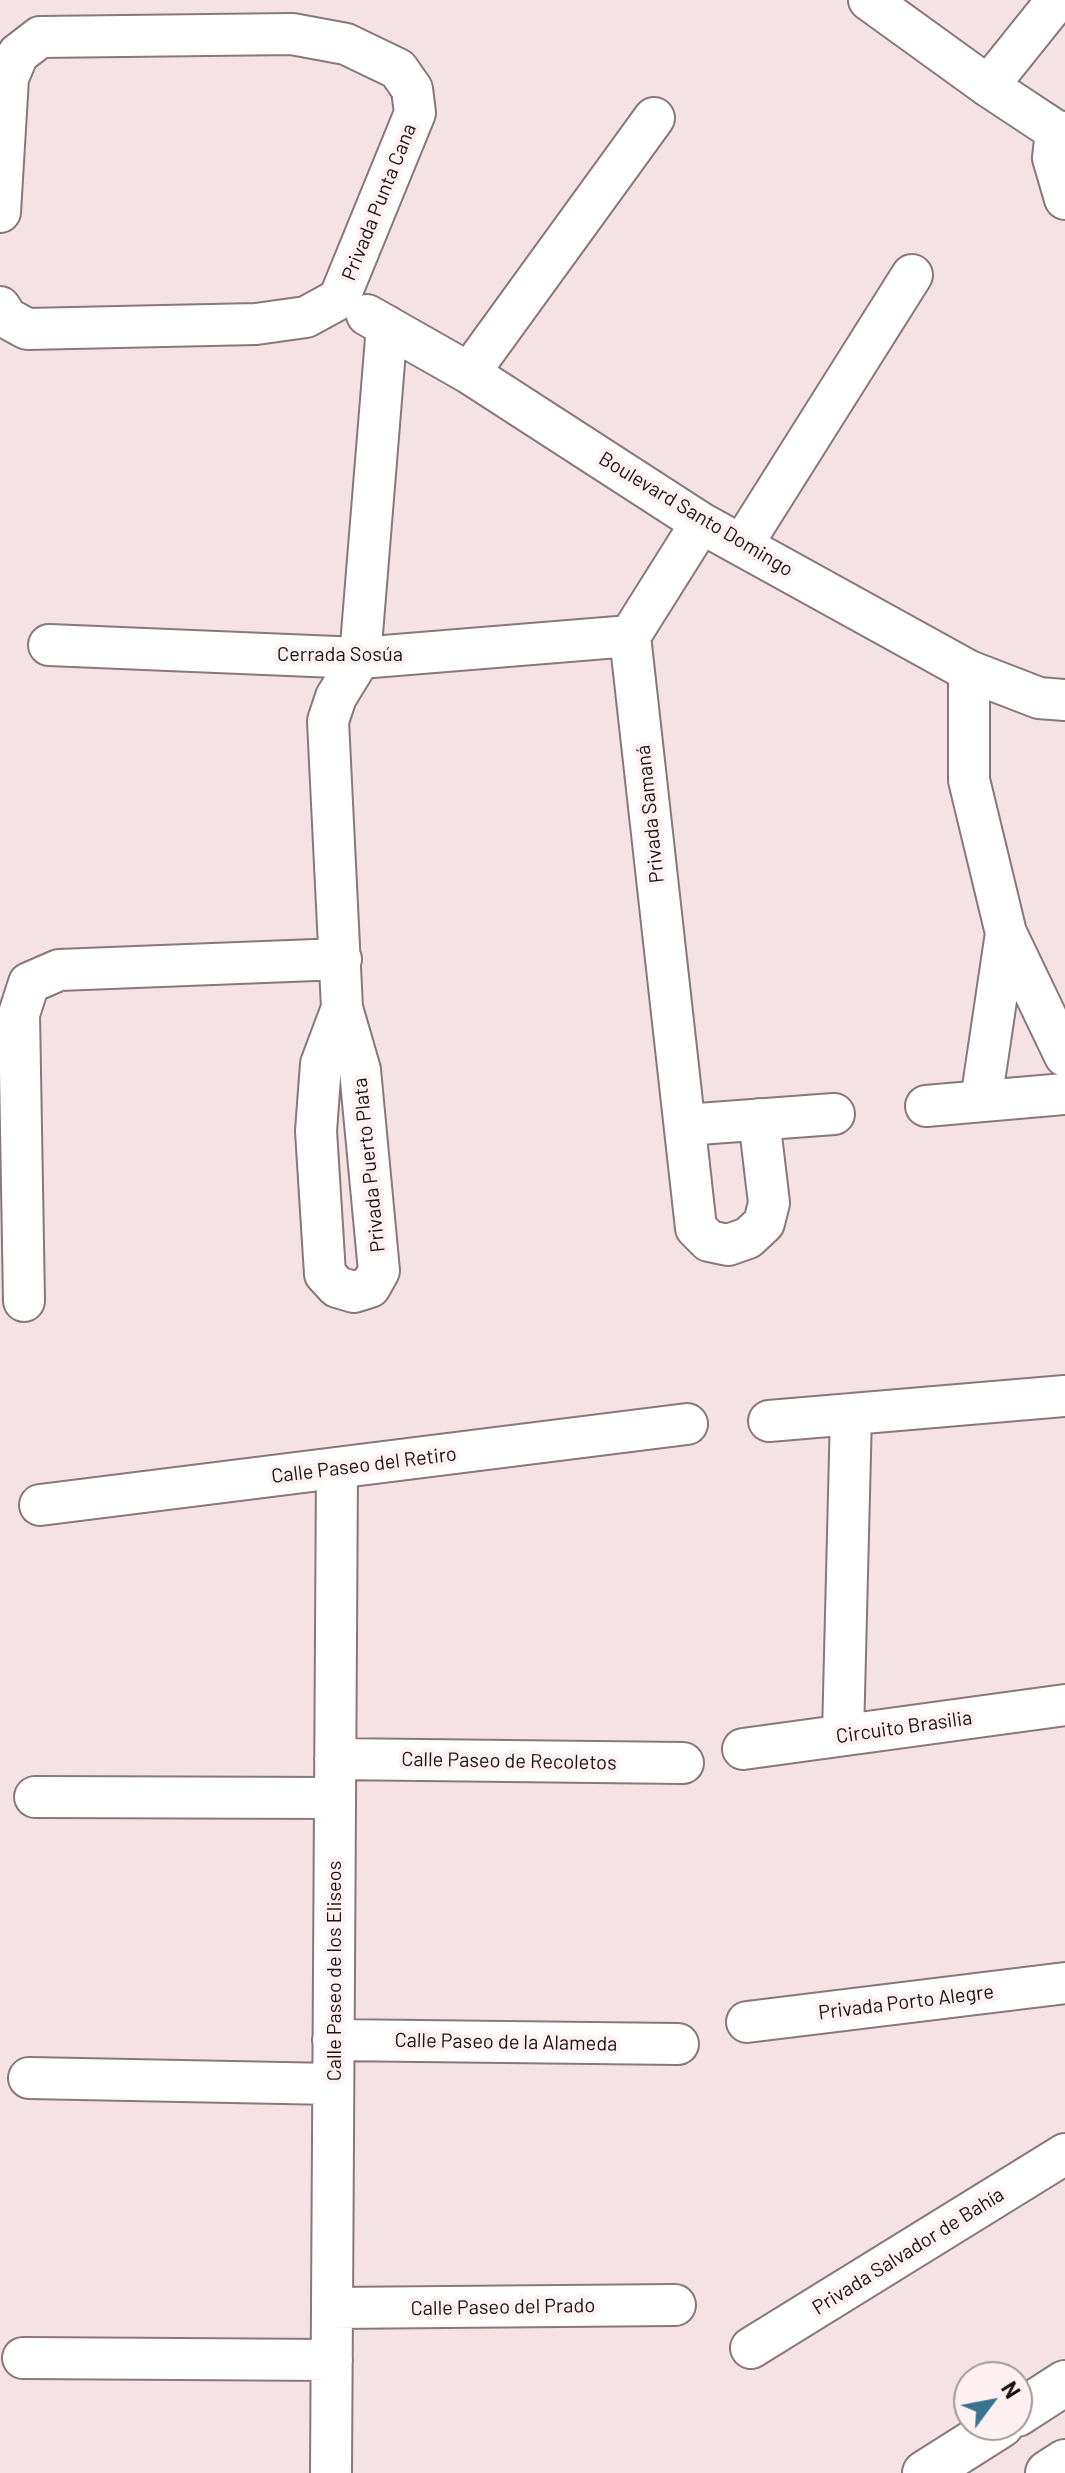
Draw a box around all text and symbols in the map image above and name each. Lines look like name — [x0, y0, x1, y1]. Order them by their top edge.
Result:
street label: Privada Punta Cana — [337, 120, 421, 284]
street label: Boulevard Santo Domingo — [594, 446, 798, 582]
street label: Cerrada Sosúa — [277, 642, 403, 666]
street label: Privada Samaná — [631, 744, 669, 884]
street label: Privada Puerto Plata — [348, 1076, 390, 1254]
street label: Calle Paseo del Retiro — [270, 1442, 458, 1488]
street label: Circuito Brasilia — [834, 1706, 974, 1748]
street label: Calle Paseo de Recoletos — [401, 1747, 617, 1775]
street label: Calle Paseo de los Eliseos — [322, 1861, 346, 2081]
street label: Privada Porto Alegre — [817, 1979, 995, 2025]
street label: Calle Paseo de la Alameda — [394, 2028, 618, 2056]
street label: Privada Salvador de Bahía — [808, 2182, 1008, 2320]
street label: Calle Paseo del Prado — [411, 2293, 595, 2321]
north arrow — [953, 2361, 1033, 2441]
text: N — [997, 2376, 1027, 2402]

